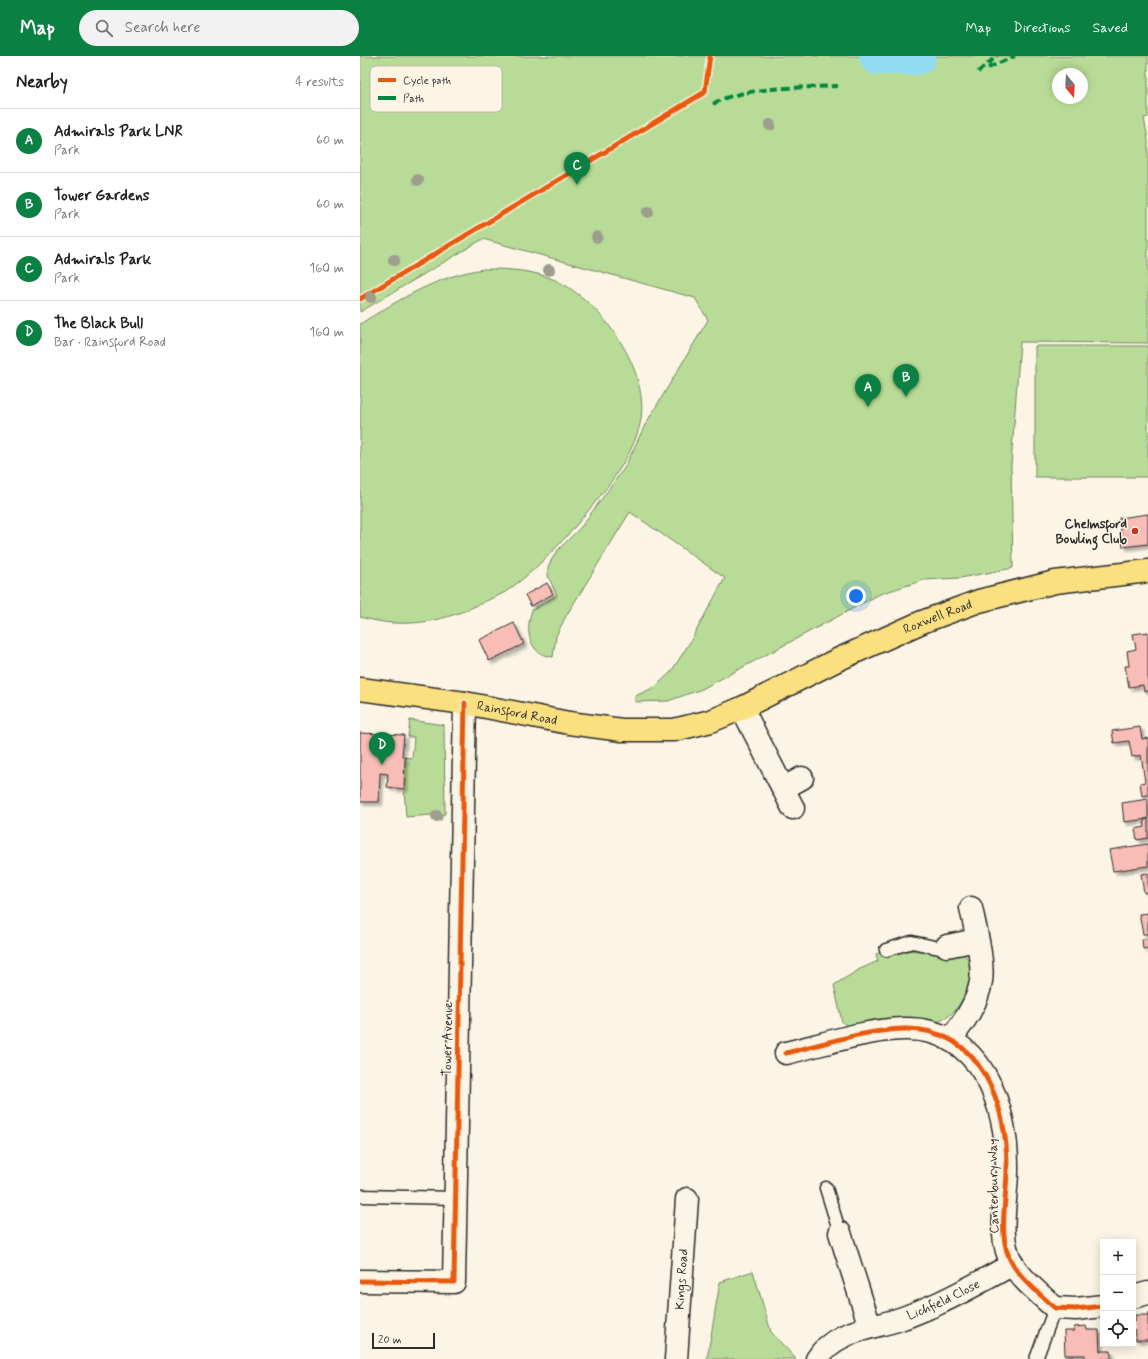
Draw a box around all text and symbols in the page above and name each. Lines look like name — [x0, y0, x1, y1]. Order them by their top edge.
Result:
search box — [79, 10, 359, 46]
text: Map — [20, 16, 55, 41]
icon: search — [93, 17, 115, 39]
text: Search here — [125, 18, 200, 38]
text: Map — [965, 19, 991, 37]
text: Directions — [1013, 19, 1071, 37]
text: Saved — [1093, 19, 1128, 37]
legend — [370, 66, 502, 112]
north arrow — [1052, 68, 1088, 104]
text: Nearby — [16, 71, 68, 93]
text: 4 results — [295, 74, 344, 91]
text: Cycle path — [403, 74, 451, 88]
text: Path — [403, 92, 424, 106]
text: Admirals Park LNR — [54, 122, 183, 142]
text: A — [25, 132, 33, 149]
text: 60 m — [316, 132, 344, 149]
text: Park — [54, 142, 80, 159]
pin: C — [564, 152, 590, 185]
text: Tower Gardens — [54, 186, 149, 206]
text: B — [25, 196, 33, 213]
text: 60 m — [316, 196, 344, 213]
text: Park — [54, 206, 80, 223]
text: Admirals Park — [54, 250, 151, 270]
text: C — [24, 260, 34, 277]
text: 160 m — [309, 260, 344, 277]
text: Park — [54, 270, 80, 287]
text: The Black Bull — [54, 314, 143, 334]
text: D — [25, 324, 33, 341]
text: 160 m — [309, 324, 344, 341]
text: Bar · Rainsford Road — [54, 334, 166, 351]
pin: B — [893, 364, 919, 397]
pin: A — [855, 374, 881, 407]
place label: Chelmsford Bowling Club — [1055, 516, 1127, 551]
marker: Chelmsford Bowling Club — [1130, 526, 1140, 536]
your location — [846, 586, 866, 606]
street label: Roxwell Road — [900, 596, 975, 638]
street label: Rainsford Road — [475, 697, 559, 729]
pin: D — [369, 732, 395, 765]
street label: Tower Avenue — [439, 1002, 457, 1076]
street label: Canterbury Way — [985, 1138, 1003, 1234]
map controls — [1100, 1239, 1136, 1347]
button: + — [1100, 1239, 1136, 1275]
street label: Kings Road — [671, 1248, 692, 1310]
street label: Lichfield Close — [904, 1275, 983, 1324]
button: − — [1100, 1275, 1136, 1311]
button: locate — [1100, 1311, 1136, 1347]
scale bar — [372, 1331, 435, 1350]
text: 20 m — [378, 1333, 401, 1347]

